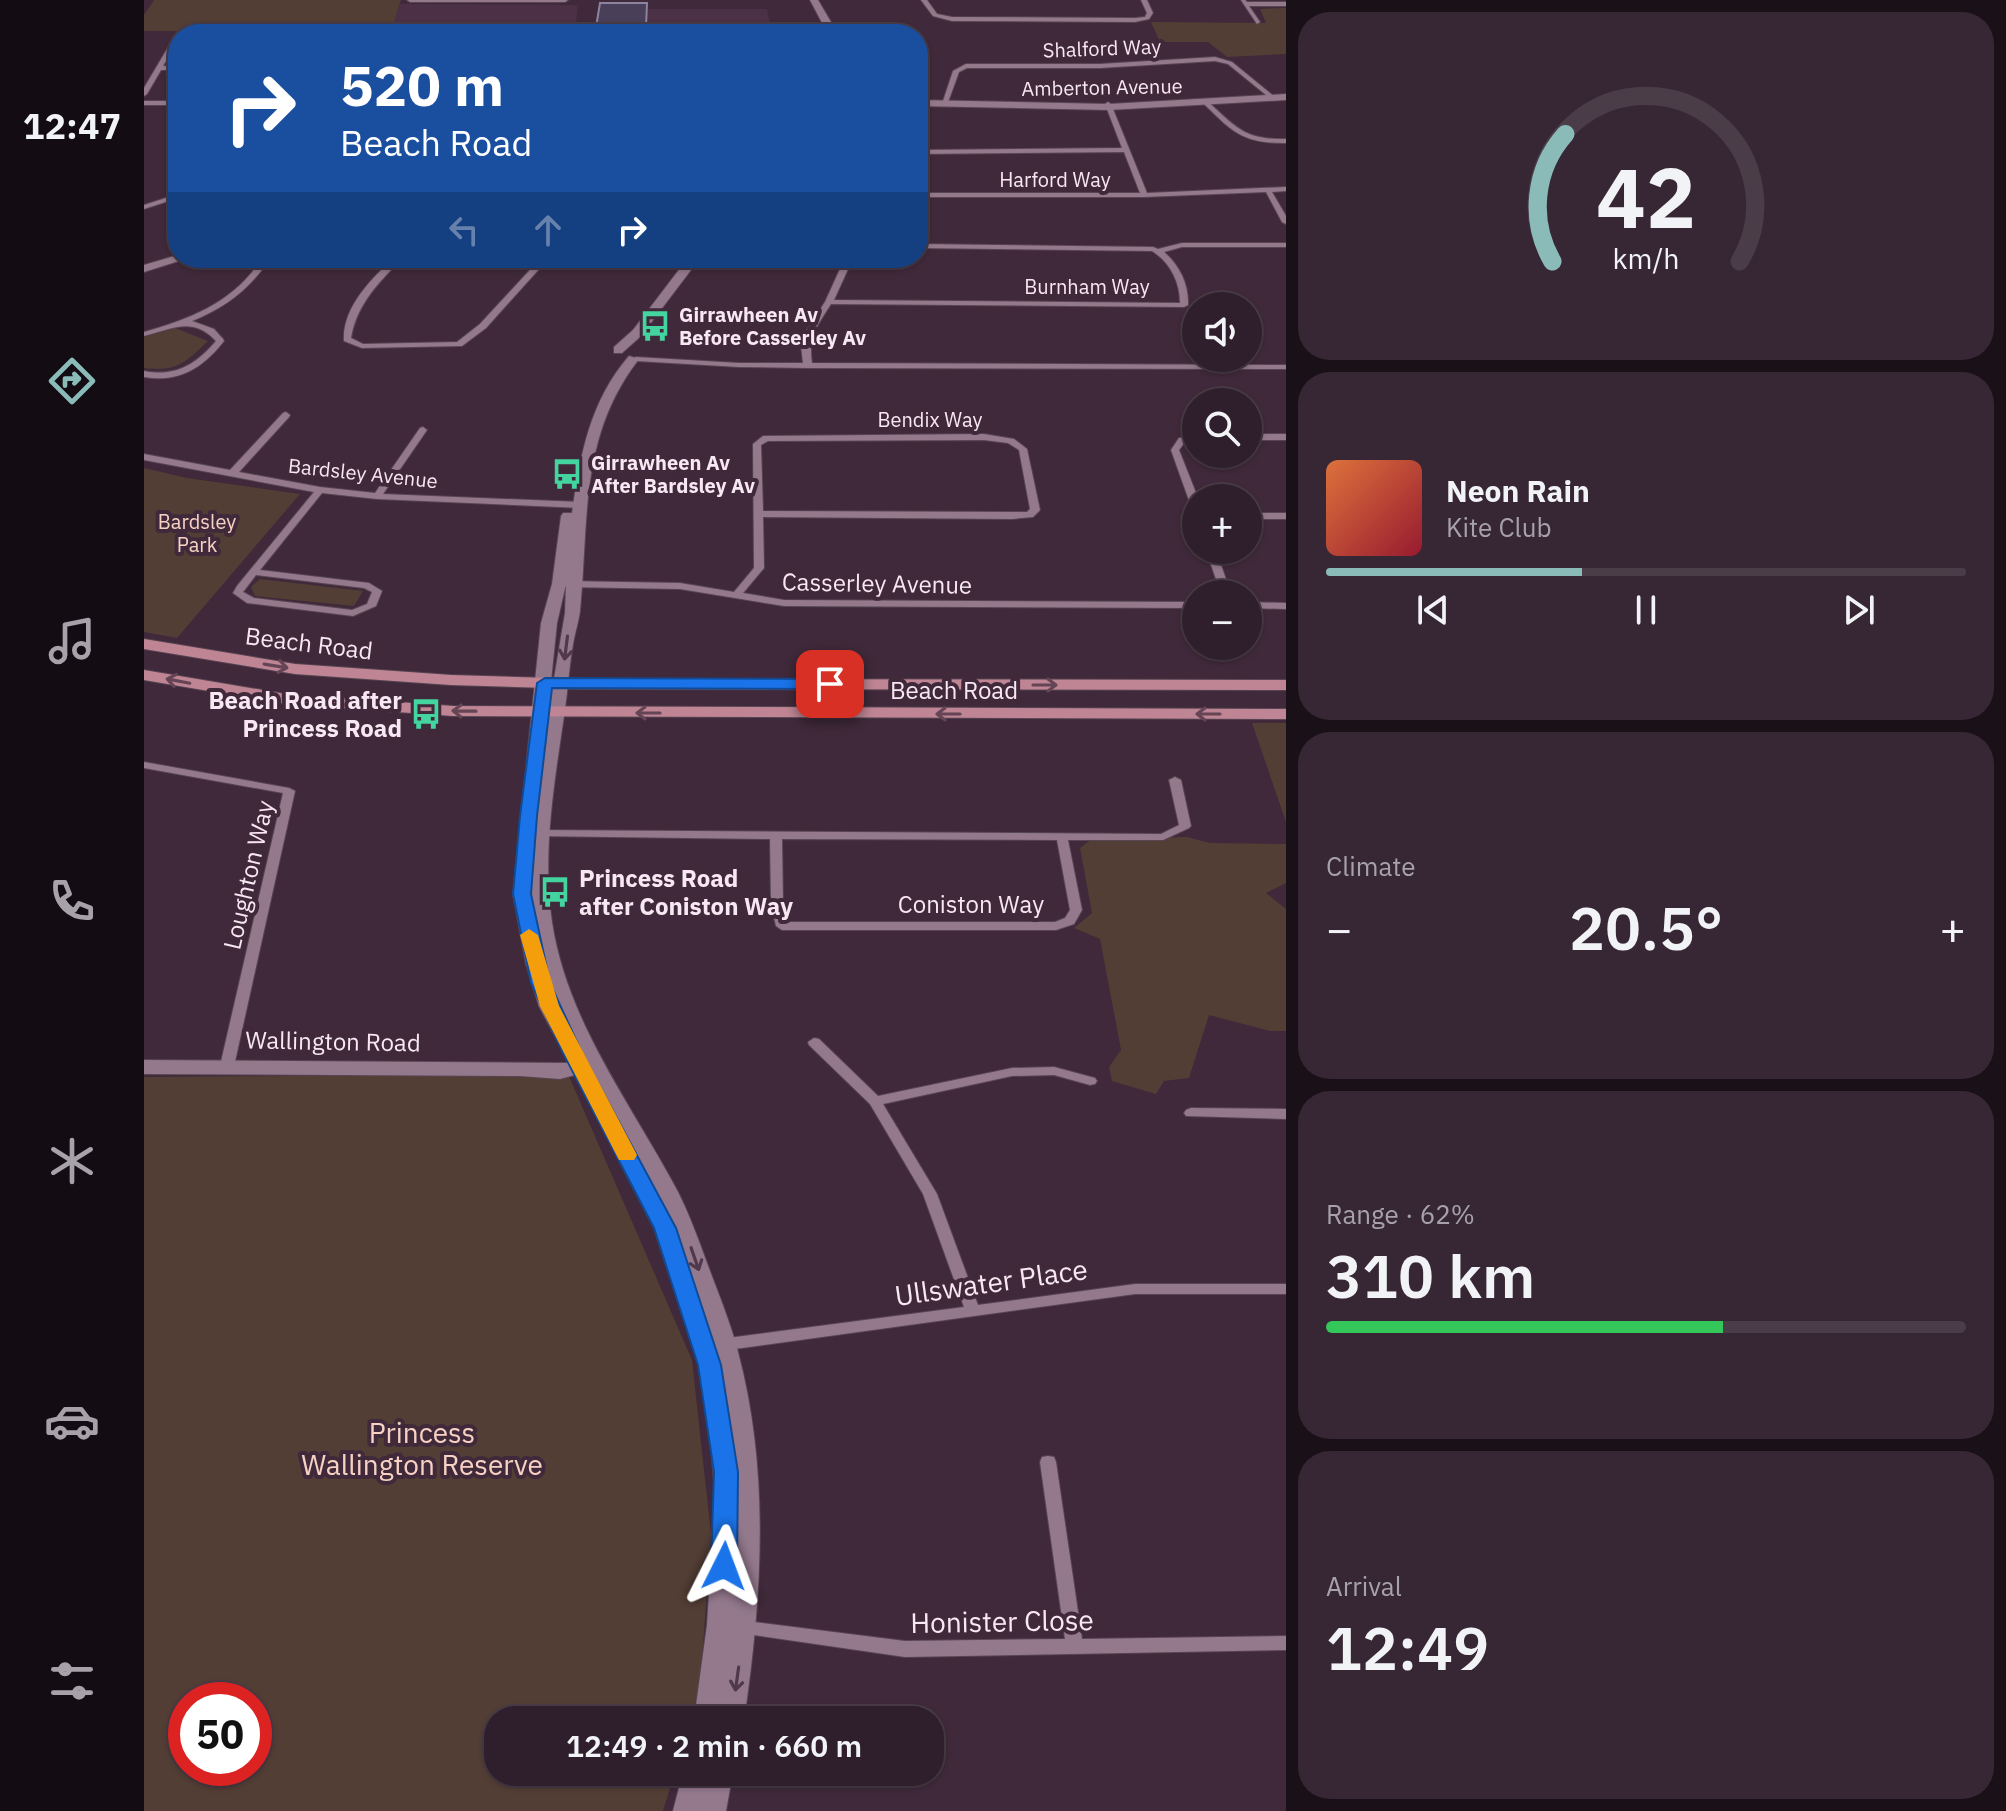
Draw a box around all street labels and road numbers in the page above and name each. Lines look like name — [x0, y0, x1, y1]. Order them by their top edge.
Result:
street label: Shalford Way — [1042, 32, 1162, 64]
street label: Amberton Avenue — [1021, 72, 1183, 102]
street label: Harford Way — [999, 166, 1111, 193]
street label: Burnham Way — [1024, 273, 1150, 300]
street label: Bendix Way — [877, 406, 983, 433]
street label: Bardsley Avenue — [287, 452, 439, 494]
street label: Casserley Avenue — [782, 565, 972, 601]
street label: Beach Road — [243, 619, 375, 667]
street label: Beach Road — [890, 674, 1018, 706]
street label: Loughton Way — [215, 797, 281, 953]
street label: Coniston Way — [898, 888, 1044, 920]
street label: Wallington Road — [245, 1023, 421, 1059]
street label: Ullswater Place — [892, 1250, 1090, 1314]
street label: Honister Close — [910, 1601, 1094, 1641]

